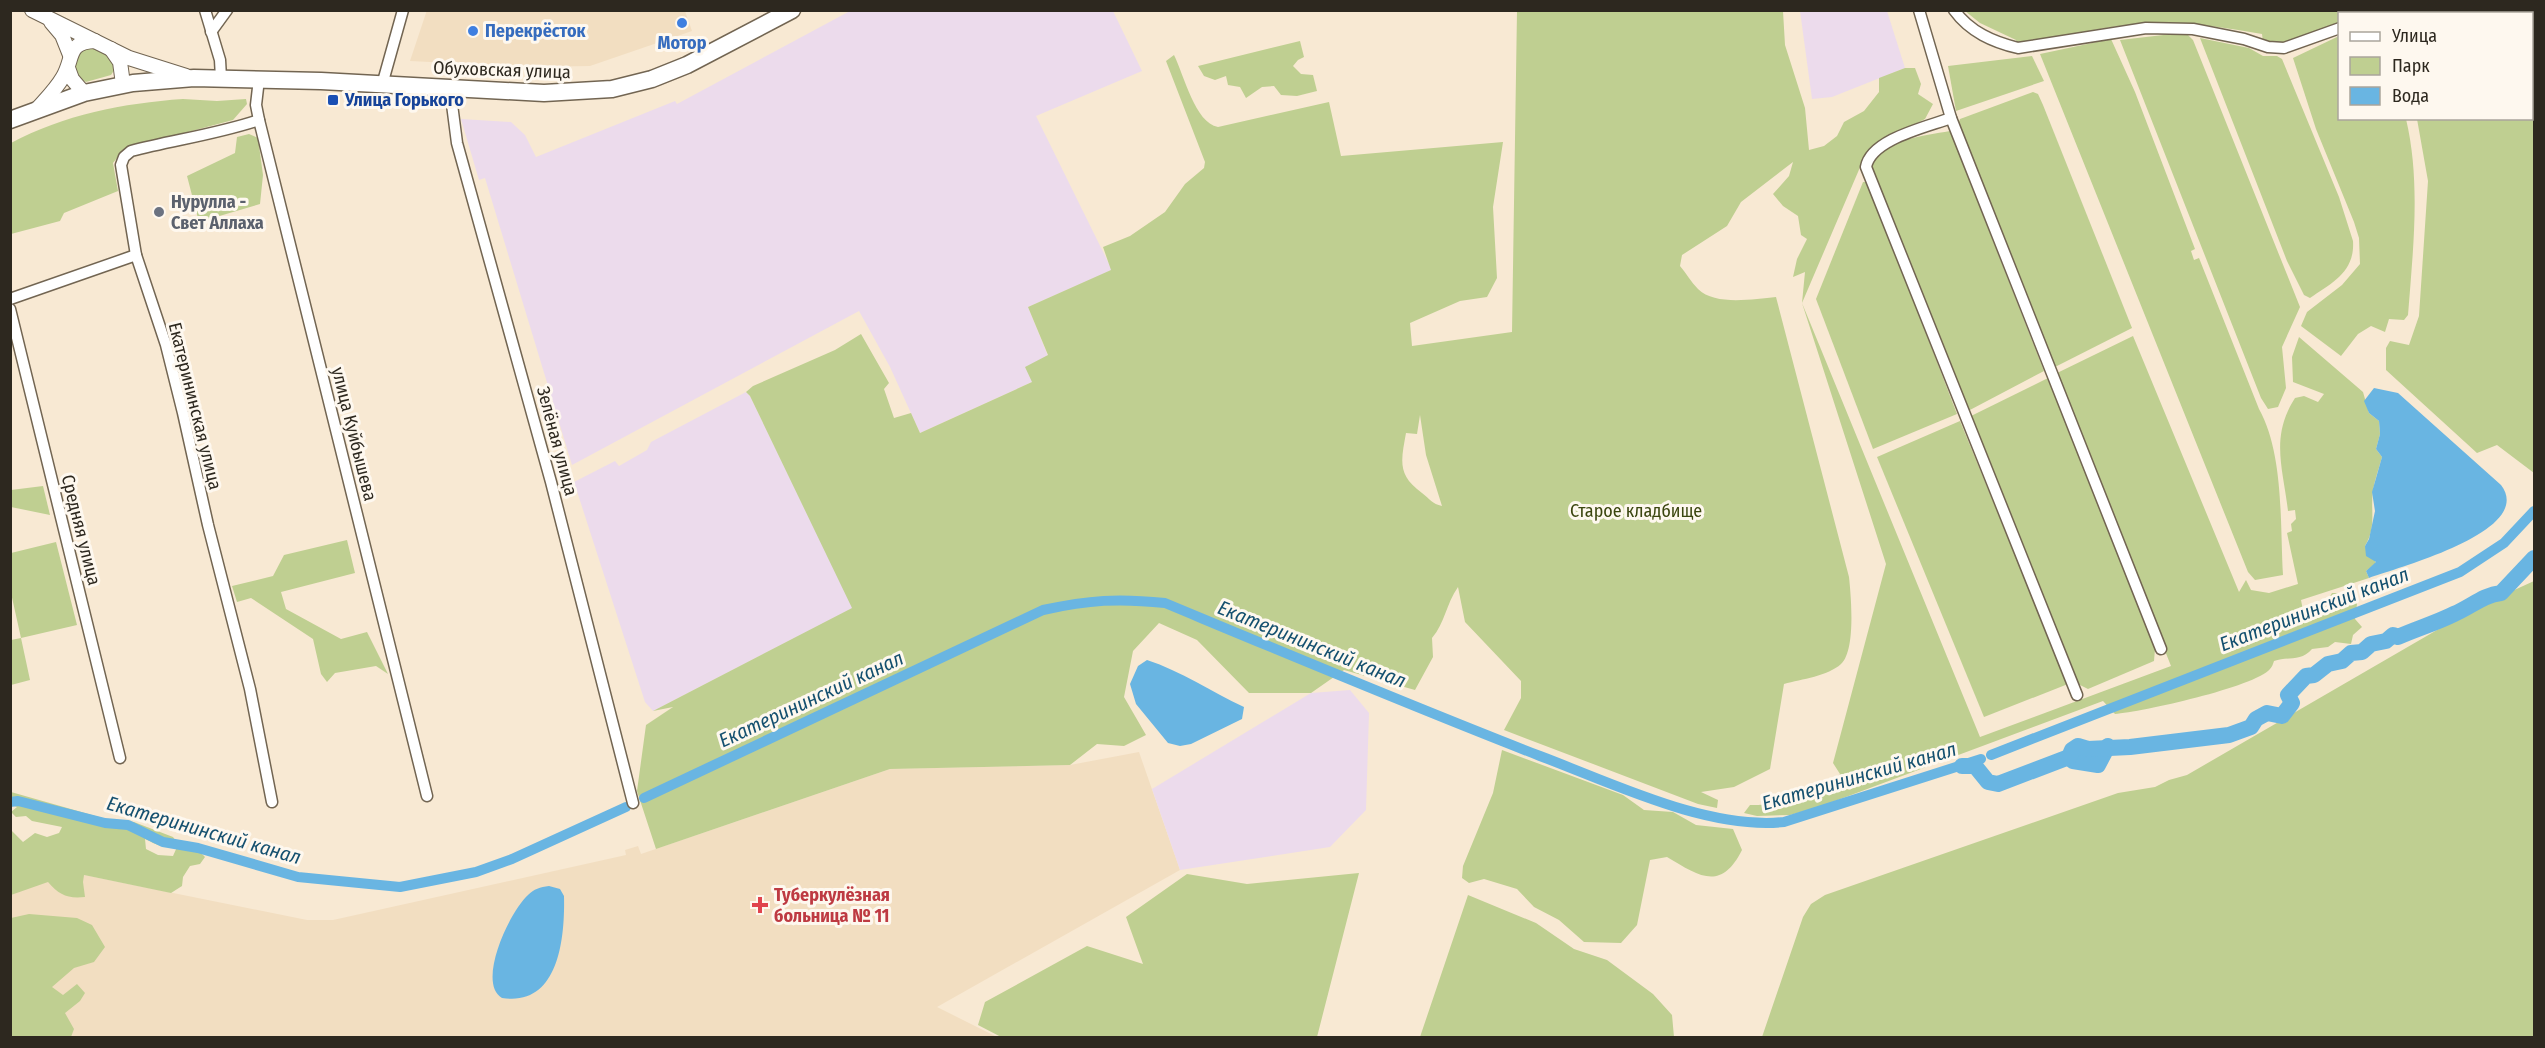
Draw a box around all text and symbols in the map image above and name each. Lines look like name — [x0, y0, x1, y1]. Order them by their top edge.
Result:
legend — [2338, 12, 2533, 120]
marker: Мотор — [675, 16, 689, 30]
place label: Перекрёсток — [485, 20, 587, 42]
marker: Перекрёсток — [466, 24, 480, 38]
text: Улица — [2391, 25, 2437, 47]
place label: Мотор — [658, 32, 707, 54]
text: Парк — [2392, 55, 2430, 77]
street label: Обуховская улица — [433, 57, 571, 83]
text: Вода — [2392, 85, 2429, 107]
place label: Улица Горького — [344, 89, 464, 111]
marker: Улица Горького — [326, 93, 340, 107]
place label: Нурулла - Свет Аллаха — [171, 191, 264, 234]
marker: Нурулла - Свет Аллаха — [152, 205, 166, 219]
street label: Екатерининская улица — [164, 320, 226, 492]
street label: улица Куйбышева — [327, 365, 381, 503]
street label: Зелёная улица — [532, 384, 582, 498]
street label: Средняя улица — [57, 472, 105, 588]
park label: Старое кладбище — [1570, 500, 1702, 522]
water label: Екатерининский канал — [2216, 562, 2412, 656]
water label: Екатерининский канал — [1214, 595, 1410, 693]
water label: Екатерининский канал — [715, 646, 907, 752]
water label: Екатерининский канал — [1759, 737, 1959, 815]
water label: Екатерининский канал — [104, 791, 304, 869]
place label: Туберкулёзная больница № 11 — [774, 884, 890, 927]
marker: Туберкулёзная больница № 11 — [751, 896, 769, 914]

